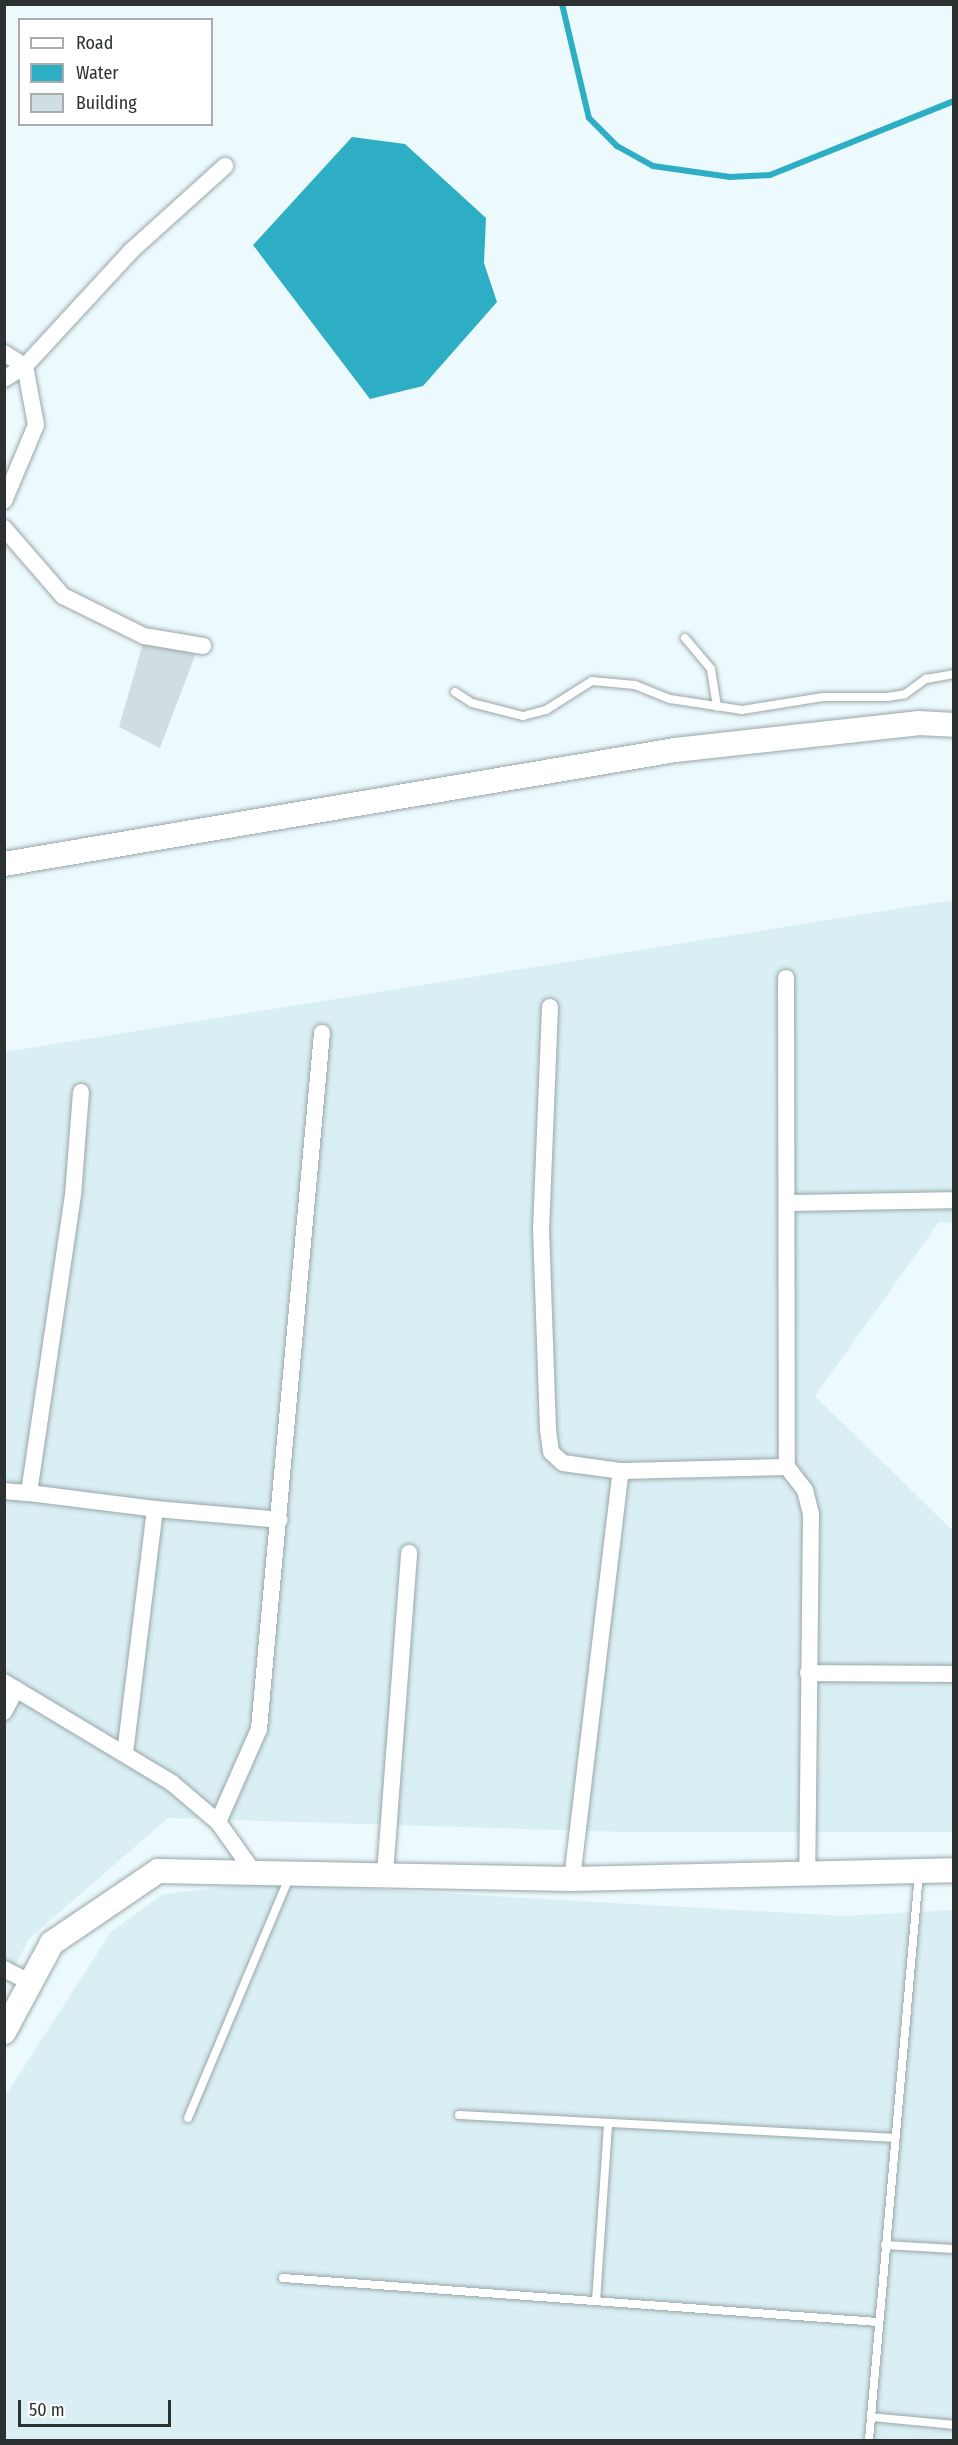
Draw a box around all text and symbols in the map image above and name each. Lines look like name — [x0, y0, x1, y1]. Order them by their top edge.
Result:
legend — [18, 18, 213, 126]
text: Road — [76, 32, 113, 54]
text: Water — [76, 62, 119, 84]
text: Building — [76, 92, 137, 114]
scale bar — [21, 2388, 174, 2426]
text: 50 m — [29, 2399, 65, 2421]

